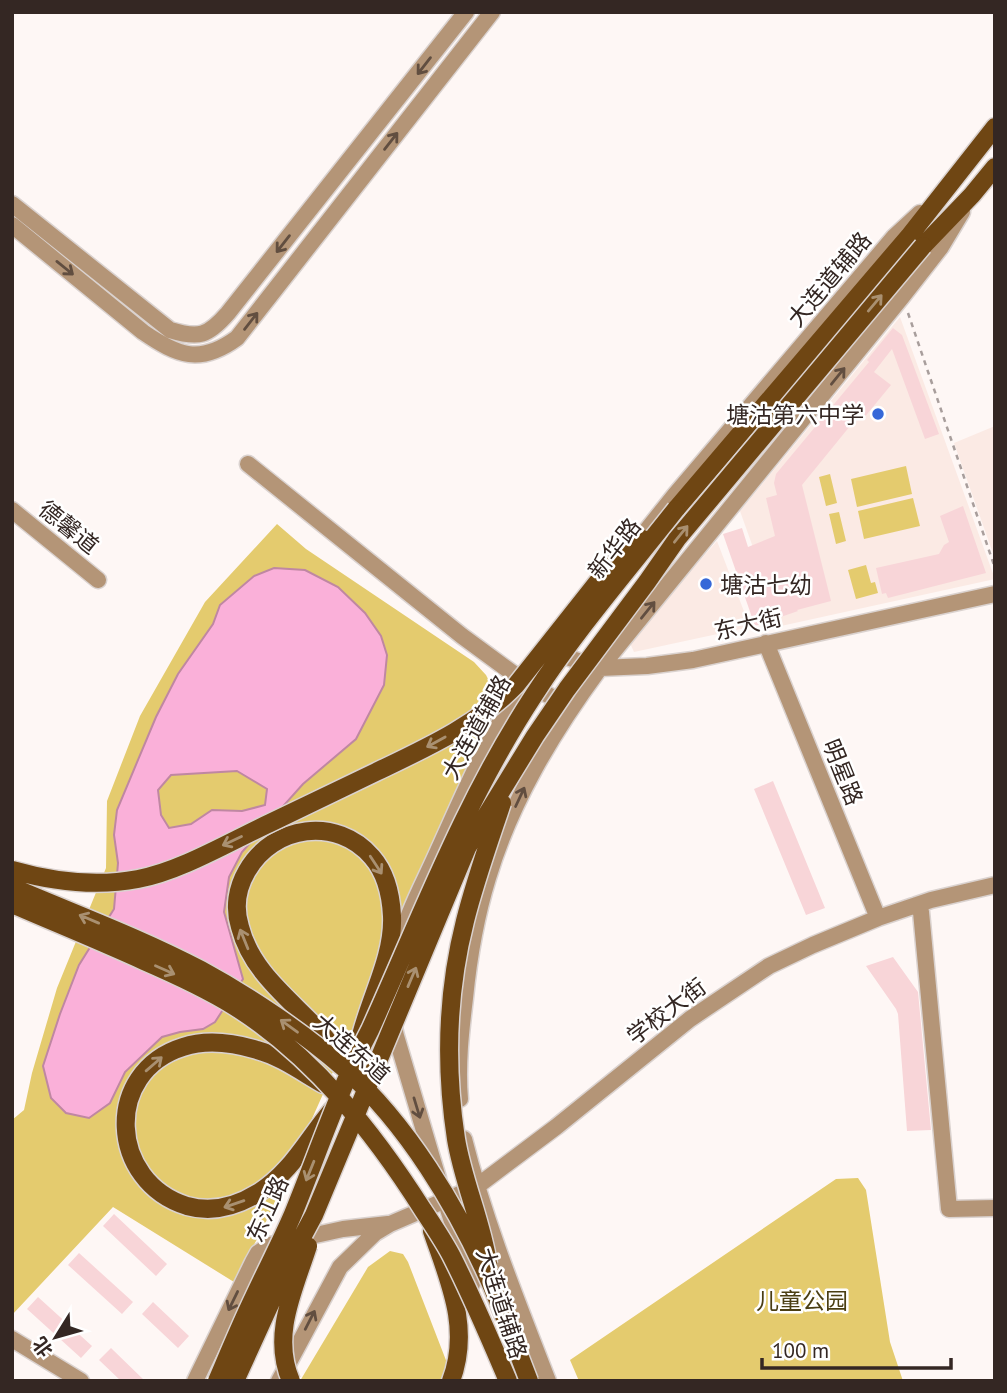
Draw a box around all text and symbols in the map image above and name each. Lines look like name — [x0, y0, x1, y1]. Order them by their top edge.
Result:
one-way arrow — [416, 56, 432, 74]
one-way arrow — [383, 132, 398, 150]
street label: 大连道辅路 — [781, 226, 877, 332]
one-way arrow — [275, 235, 290, 253]
one-way arrow — [56, 261, 74, 276]
one-way arrow — [867, 295, 883, 313]
one-way arrow — [244, 312, 259, 330]
one-way arrow — [830, 368, 845, 386]
place label: 塘沽第六中学 — [726, 400, 864, 429]
marker: 塘沽第六中学 — [870, 406, 886, 422]
street label: 德馨道 — [33, 494, 105, 560]
street label: 新华路 — [581, 512, 647, 584]
one-way arrow — [674, 525, 689, 543]
place label: 塘沽七幼 — [720, 570, 812, 599]
marker: 塘沽七幼 — [698, 576, 714, 592]
one-way arrow — [640, 601, 655, 619]
street label: 东大街 — [711, 602, 785, 646]
street label: 大连道辅路 — [435, 670, 517, 784]
one-way arrow — [427, 735, 447, 749]
street label: 明星路 — [817, 735, 869, 809]
one-way arrow — [514, 787, 527, 808]
one-way arrow — [222, 835, 243, 848]
one-way arrow — [369, 855, 384, 874]
one-way arrow — [79, 912, 100, 925]
one-way arrow — [237, 928, 250, 950]
one-way arrow — [153, 964, 175, 977]
one-way arrow — [406, 967, 419, 989]
street label: 学校大街 — [621, 972, 711, 1050]
street label: 大连东道 — [308, 1007, 396, 1089]
one-way arrow — [280, 1019, 299, 1033]
one-way arrow — [145, 1056, 163, 1072]
one-way arrow — [412, 1097, 425, 1119]
one-way arrow — [303, 1160, 316, 1182]
street label: 东江路 — [240, 1172, 294, 1246]
one-way arrow — [224, 1199, 246, 1211]
street label: 大连道辅路 — [470, 1244, 534, 1362]
park label: 儿童公园 — [756, 1286, 848, 1315]
one-way arrow — [226, 1290, 239, 1311]
north arrow — [21, 1302, 91, 1372]
one-way arrow — [304, 1310, 318, 1331]
scale bar — [762, 1326, 951, 1370]
text: 北 — [27, 1332, 58, 1362]
text: 100 m — [772, 1337, 829, 1364]

